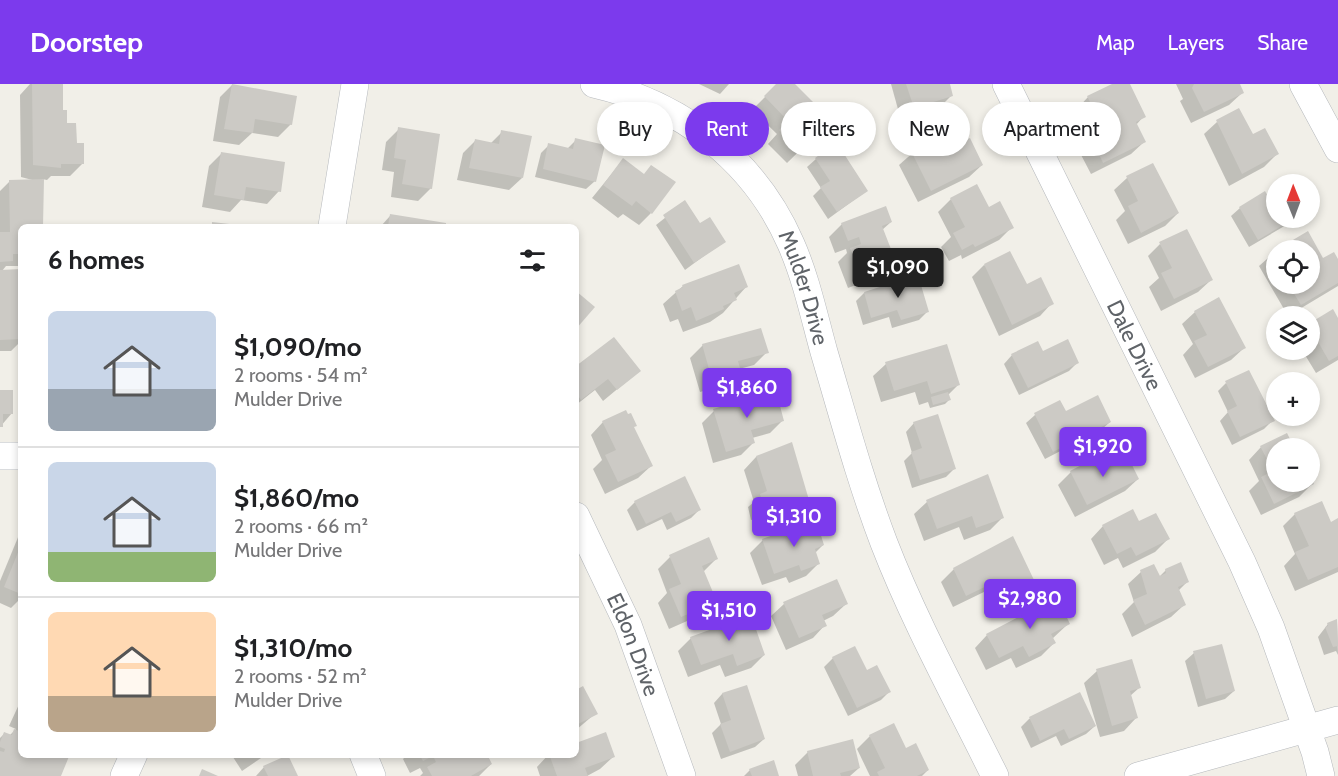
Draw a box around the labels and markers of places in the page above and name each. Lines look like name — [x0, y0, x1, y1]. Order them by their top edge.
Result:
pin: $1,090 — [849, 248, 947, 299]
pin: $1,860 — [698, 368, 796, 419]
pin: $1,920 — [1054, 427, 1152, 478]
pin: $1,310 — [745, 497, 843, 548]
pin: $2,980 — [981, 579, 1079, 630]
pin: $1,510 — [680, 591, 778, 642]

